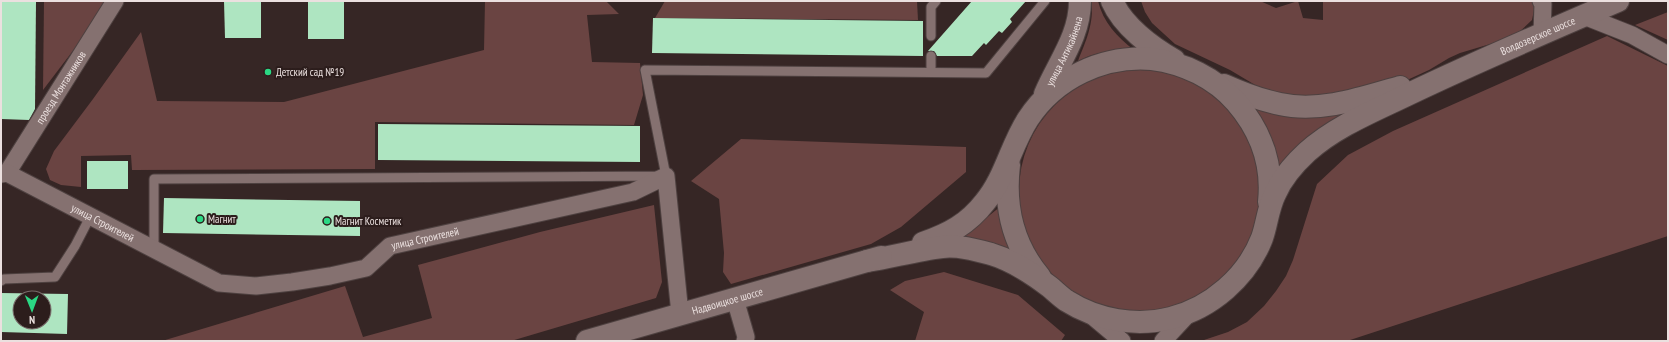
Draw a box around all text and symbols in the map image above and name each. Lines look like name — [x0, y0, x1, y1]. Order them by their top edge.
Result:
street label: Волдозерское шоссе — [1498, 13, 1578, 58]
street label: улица Антикайнена — [1043, 15, 1085, 88]
street label: проезд Монтажников — [33, 48, 89, 126]
place label: Детский сад №19 — [276, 65, 344, 79]
marker: Детский сад №19 — [263, 67, 273, 77]
street label: улица Строителей — [69, 201, 137, 245]
place label: Магнит — [208, 212, 236, 226]
marker: Магнит — [195, 214, 205, 224]
place label: Магнит Косметик — [335, 214, 402, 228]
marker: Магнит Косметик — [322, 216, 332, 226]
street label: улица Строителей — [390, 224, 460, 253]
street label: Надвоицкое шоссе — [690, 284, 765, 318]
north arrow — [12, 290, 52, 330]
text: N — [29, 313, 35, 327]

